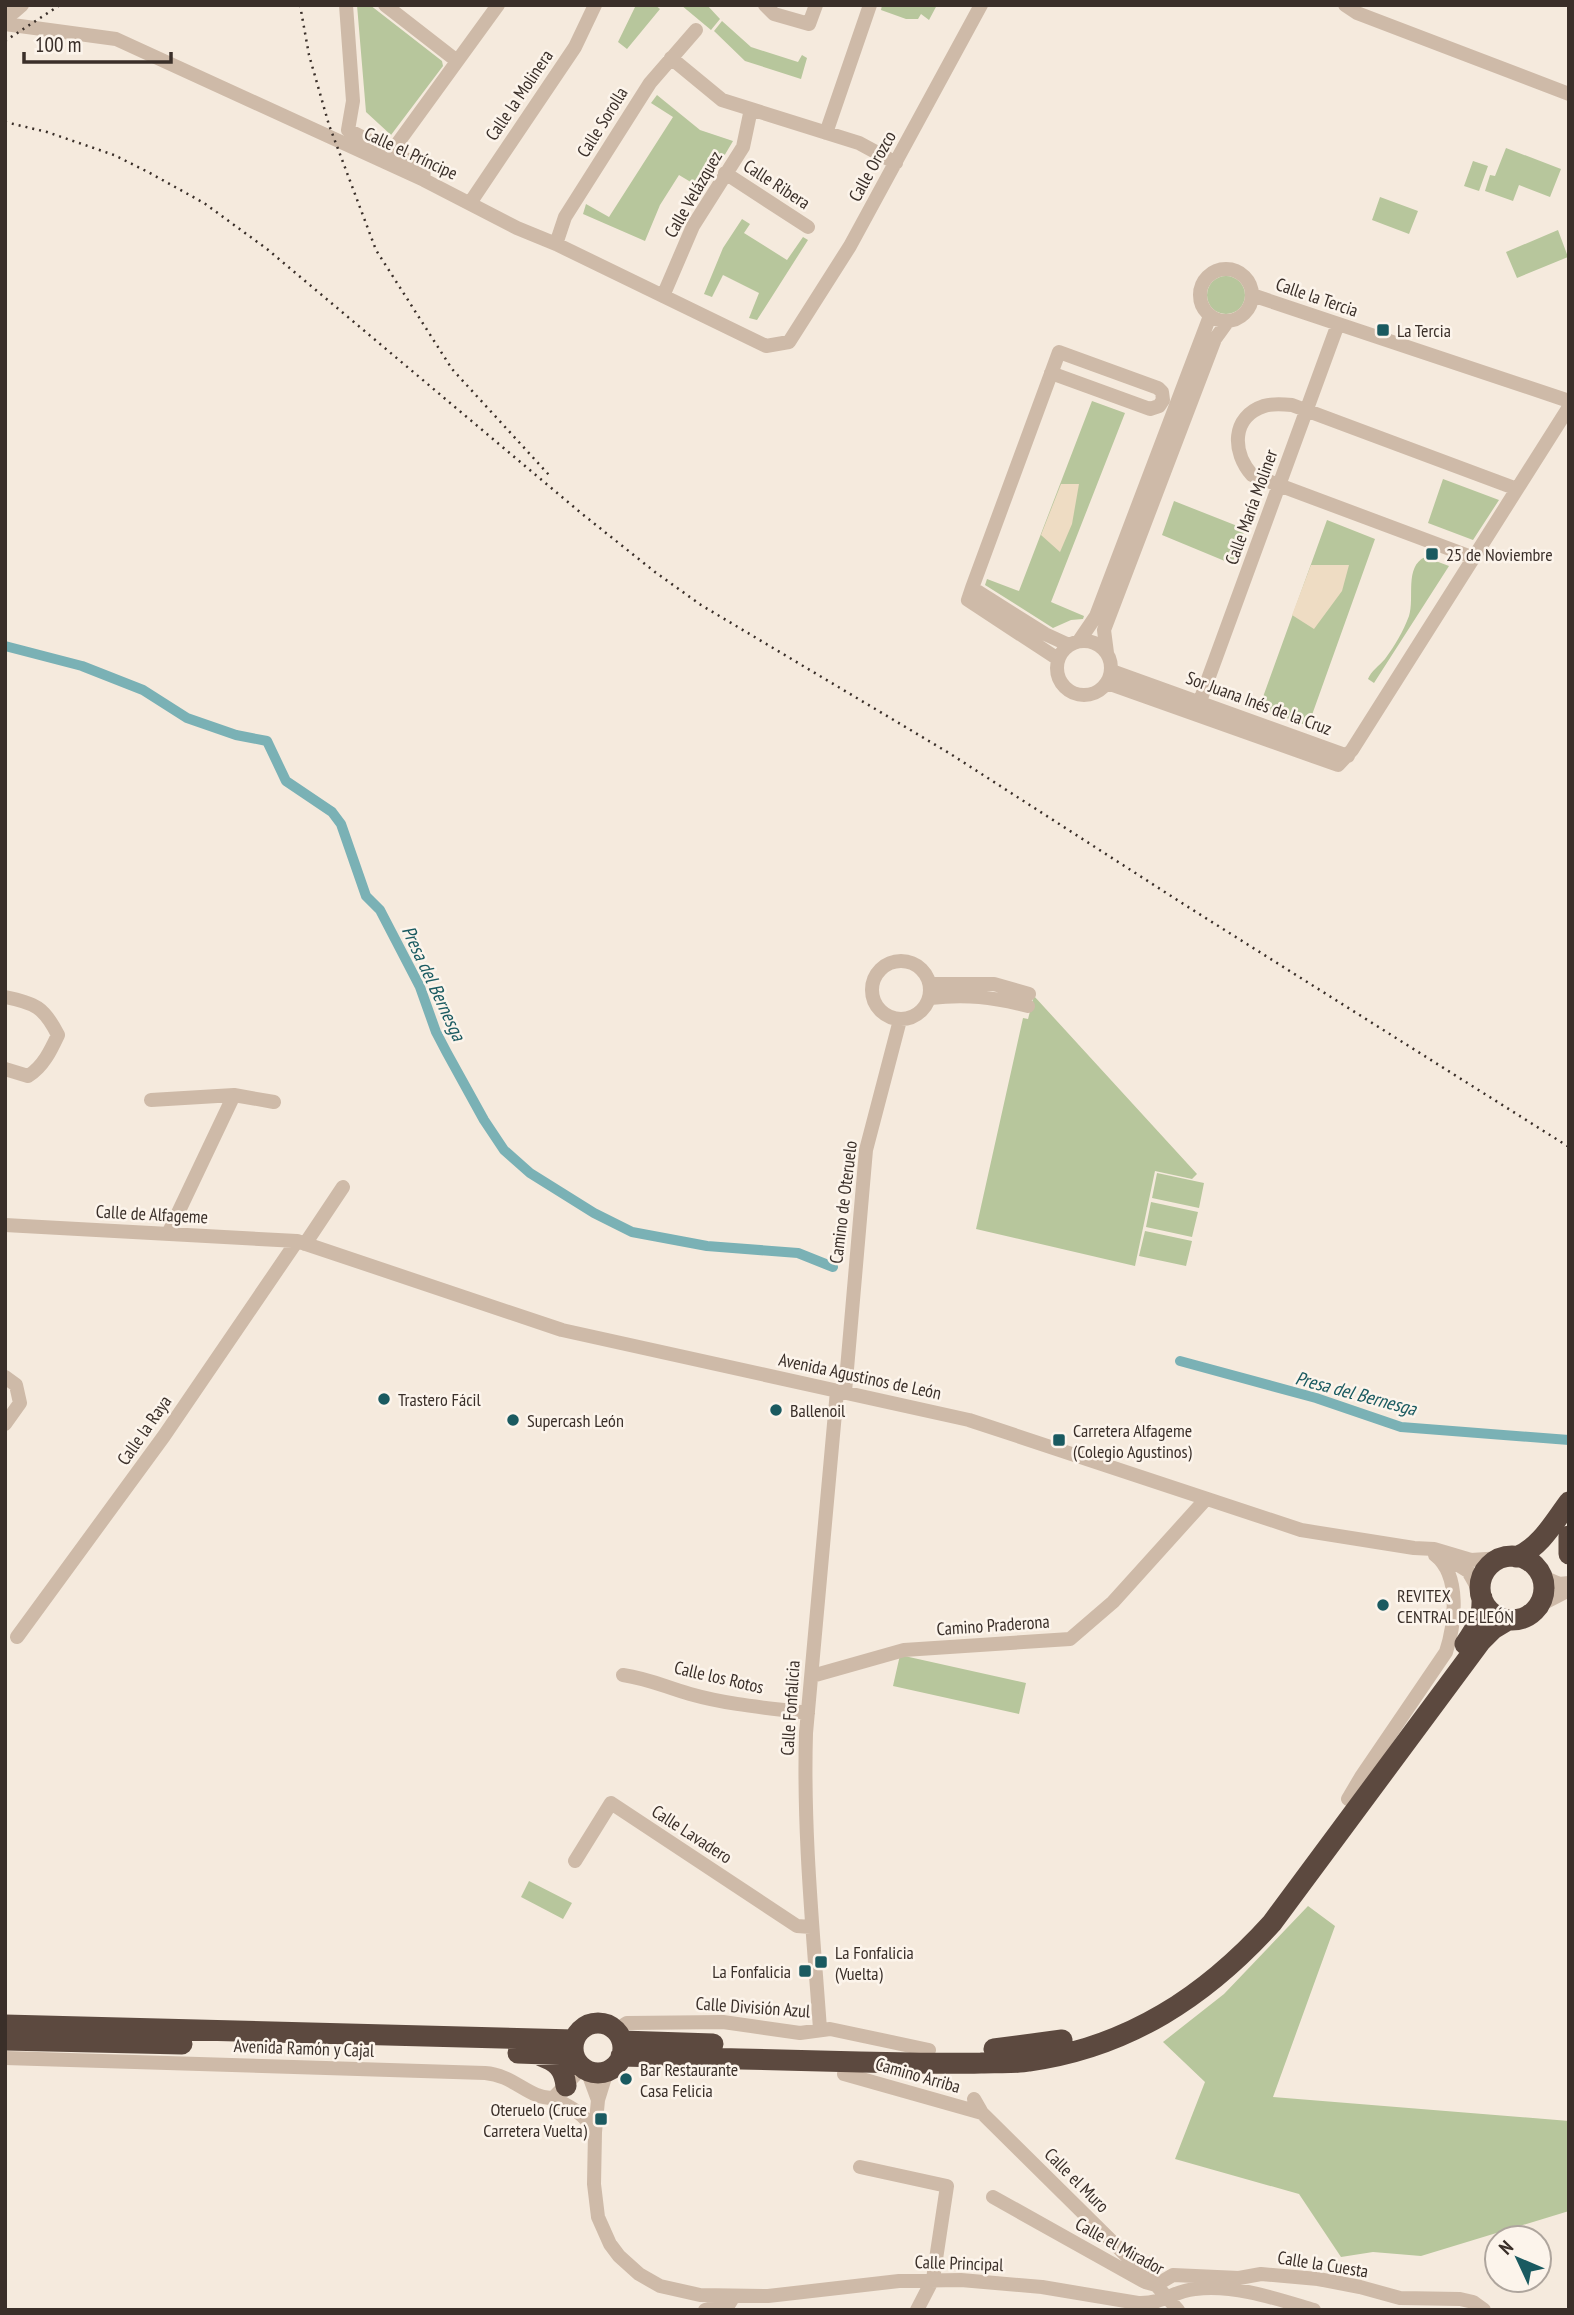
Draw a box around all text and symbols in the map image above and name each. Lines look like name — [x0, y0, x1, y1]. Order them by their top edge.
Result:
scale bar — [24, 21, 172, 65]
text: 100 m — [35, 31, 81, 58]
street label: Calle la Molinera — [480, 45, 558, 145]
street label: Calle Sorolla — [571, 83, 633, 161]
street label: Calle el Príncipe — [361, 121, 461, 185]
street label: Calle Orozco — [843, 126, 901, 205]
street label: Calle Velázquez — [659, 147, 727, 241]
street label: Calle Ribera — [739, 154, 815, 214]
street label: Calle la Tercia — [1273, 272, 1361, 322]
place label: La Tercia — [1397, 319, 1451, 342]
marker: La Tercia — [1375, 322, 1391, 338]
street label: Calle María Moliner — [1220, 446, 1283, 568]
place label: 25 de Noviembre — [1446, 543, 1553, 566]
marker: 25 de Noviembre — [1424, 546, 1440, 562]
street label: Sor Juana Inés de la Cruz — [1183, 666, 1335, 740]
water label: Presa del Bernesga — [397, 922, 472, 1046]
street label: Camino de Oteruelo — [824, 1139, 862, 1265]
street label: Calle de Alfageme — [95, 1200, 209, 1228]
street label: Avenida Agustinos de León — [777, 1348, 943, 1404]
water label: Presa del Bernesga — [1293, 1365, 1420, 1421]
place label: Trastero Fácil — [398, 1388, 481, 1411]
street label: Calle la Raya — [112, 1391, 176, 1469]
marker: Trastero Fácil — [376, 1391, 392, 1407]
place label: Ballenoil — [790, 1399, 846, 1422]
marker: Ballenoil — [768, 1402, 784, 1418]
place label: Supercash León — [527, 1409, 624, 1432]
marker: Supercash León — [505, 1412, 521, 1428]
place label: Carretera Alfageme (Colegio Agustinos) — [1073, 1419, 1193, 1463]
marker: Carretera Alfageme (Colegio Agustinos) — [1051, 1432, 1067, 1448]
place label: REVITEX CENTRAL DE LEÓN — [1397, 1584, 1514, 1628]
marker: REVITEX CENTRAL DE LEÓN — [1375, 1597, 1391, 1613]
street label: Camino Praderona — [936, 1610, 1050, 1640]
street label: Calle los Rotos — [672, 1656, 766, 1698]
street label: Calle Fonfalicia — [775, 1660, 805, 1756]
street label: Calle Lavadero — [647, 1799, 737, 1869]
place label: La Fonfalicia (Vuelta) — [835, 1941, 914, 1985]
marker: La Fonfalicia (Vuelta) — [813, 1954, 829, 1970]
place label: La Fonfalicia — [712, 1960, 791, 1983]
marker: La Fonfalicia — [797, 1963, 813, 1979]
street label: Calle División Azul — [695, 1992, 812, 2023]
street label: Avenida Ramón y Cajal — [233, 2034, 375, 2062]
street label: Camino Arriba — [873, 2052, 963, 2098]
place label: Bar Restaurante Casa Felicia — [640, 2058, 738, 2102]
marker: Bar Restaurante Casa Felicia — [618, 2071, 634, 2087]
place label: Oteruelo (Cruce Carretera Vuelta) — [483, 2098, 588, 2142]
marker: Oteruelo (Cruce Carretera Vuelta) — [593, 2111, 609, 2127]
street label: Calle el Muro — [1040, 2143, 1114, 2217]
street label: Calle el Mirador — [1071, 2212, 1169, 2280]
north arrow — [1483, 2224, 1553, 2294]
text: N — [1494, 2235, 1518, 2259]
street label: Calle la Cuesta — [1276, 2245, 1370, 2283]
street label: Calle Principal — [914, 2250, 1005, 2276]

